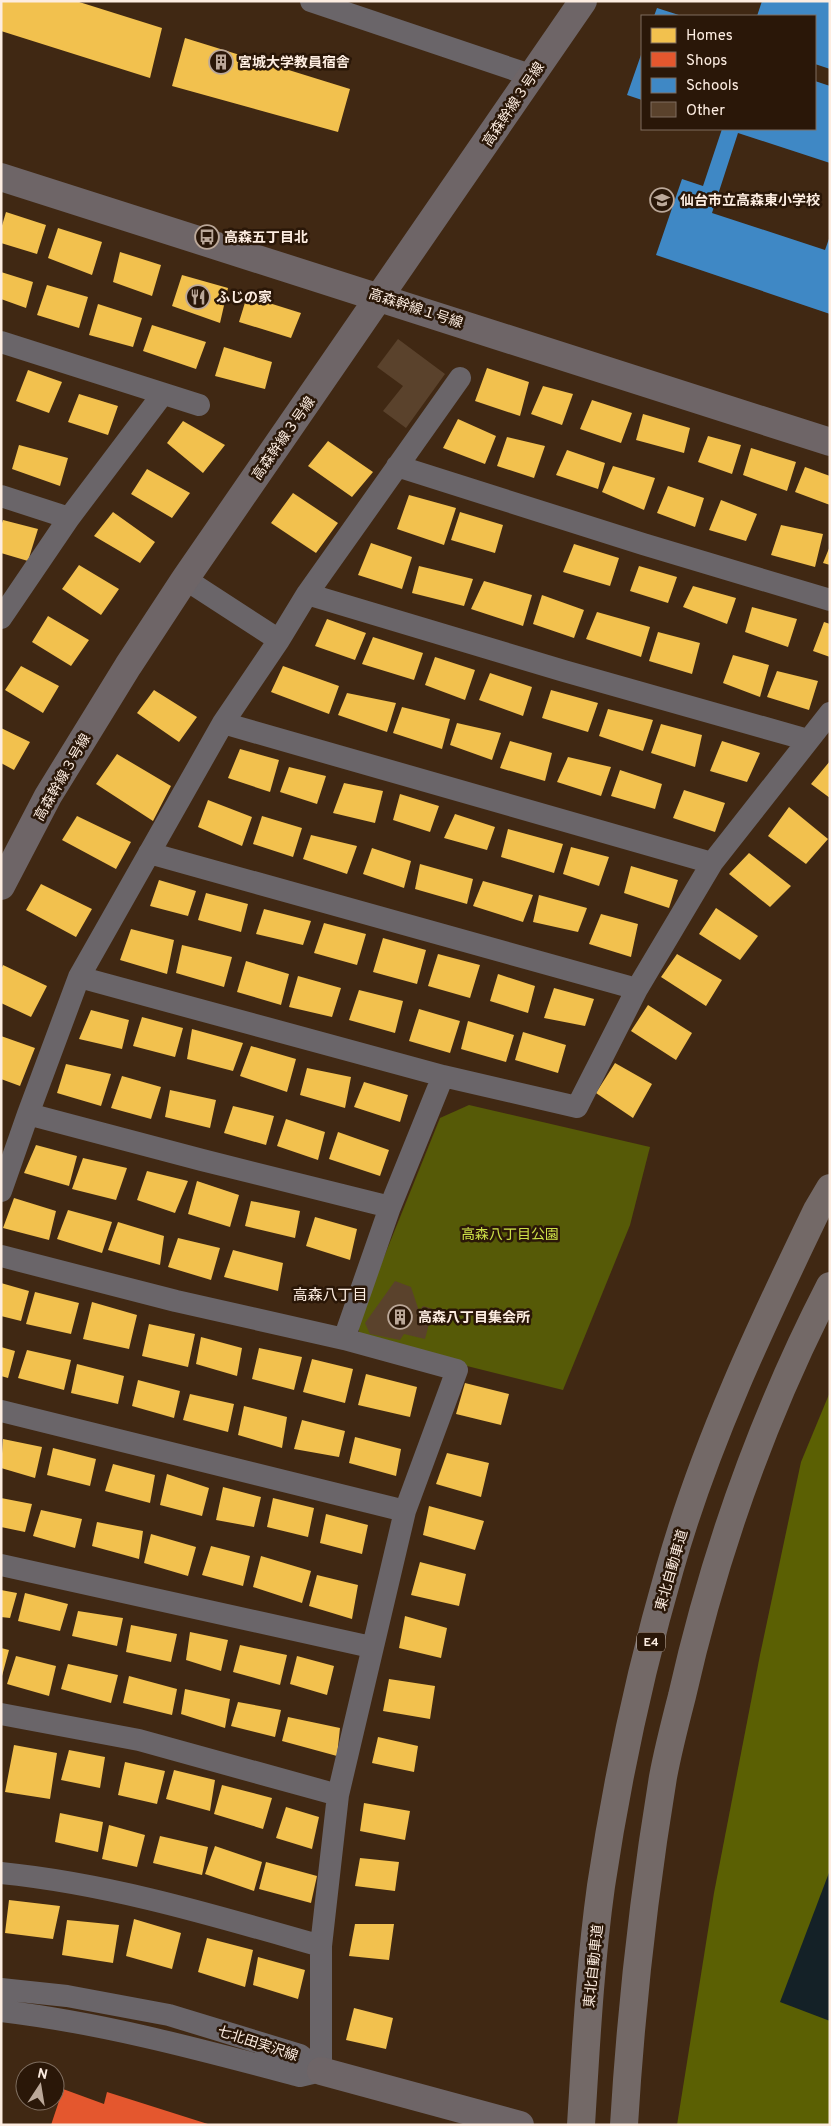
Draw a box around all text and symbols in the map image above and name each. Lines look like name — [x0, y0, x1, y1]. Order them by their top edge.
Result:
legend — [641, 15, 816, 130]
text: Homes — [686, 27, 733, 46]
building icon: 宮城大学教員宿舎 — [208, 49, 234, 75]
text: Shops — [686, 52, 727, 71]
place label: 宮城大学教員宿舎 — [238, 54, 350, 72]
street label: 高森幹線３号線 — [480, 59, 549, 150]
text: Schools — [686, 77, 739, 96]
text: Other — [686, 102, 725, 121]
school or university icon: 仙台市立高森東小学校 — [649, 187, 675, 213]
place label: 仙台市立高森東小学校 — [680, 193, 820, 210]
bus stop icon: 高森五丁目北 — [194, 224, 220, 250]
place label: 高森五丁目北 — [224, 230, 308, 247]
restaurant icon: ふじの家 — [185, 284, 211, 310]
street label: 高森幹線１号線 — [366, 286, 465, 333]
place label: ふじの家 — [216, 290, 272, 307]
street label: 高森幹線３号線 — [249, 394, 319, 484]
street label: 高森幹線３号線 — [31, 731, 95, 824]
park label: 高森八丁目公園 — [461, 1227, 559, 1244]
district label: 高森八丁目 — [292, 1287, 368, 1306]
building icon: 高森八丁目集会所 — [387, 1304, 413, 1330]
place label: 高森八丁目集会所 — [418, 1310, 530, 1327]
street label: 東北自動車道 — [652, 1527, 692, 1613]
road number: E4 — [637, 1632, 665, 1651]
street label: 東北自動車道 — [581, 1923, 607, 2009]
street label: 七北田実沢線 — [215, 2022, 300, 2065]
north arrow — [15, 2061, 65, 2111]
text: N — [36, 2065, 49, 2084]

